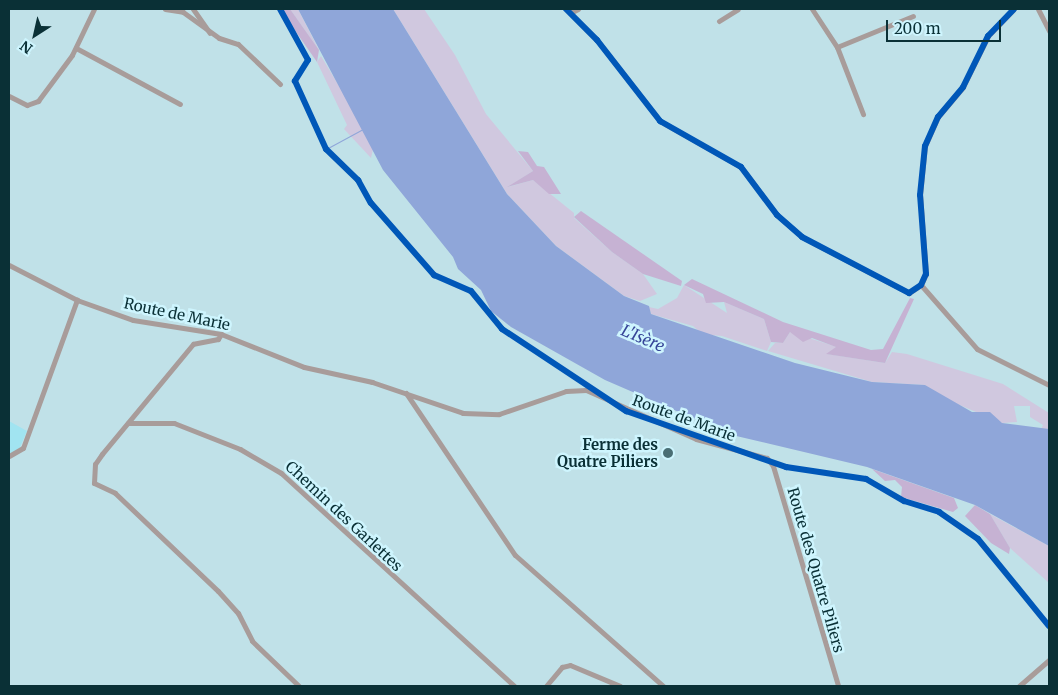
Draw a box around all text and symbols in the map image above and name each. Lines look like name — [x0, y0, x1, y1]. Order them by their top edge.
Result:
north arrow — [10, 10, 60, 60]
scale bar — [888, 10, 1003, 42]
text: 200 m — [894, 19, 941, 38]
text: N — [17, 37, 36, 58]
street label: Route de Marie — [122, 294, 232, 334]
water label: L'Isère — [619, 320, 667, 356]
street label: Route de Marie — [630, 391, 738, 445]
place label: Ferme des Quatre Piliers — [557, 435, 658, 470]
marker: Ferme des Quatre Piliers — [662, 447, 674, 459]
street label: Chemin des Garlettes — [282, 457, 406, 575]
street label: Route des Quatre Piliers — [784, 485, 848, 655]

